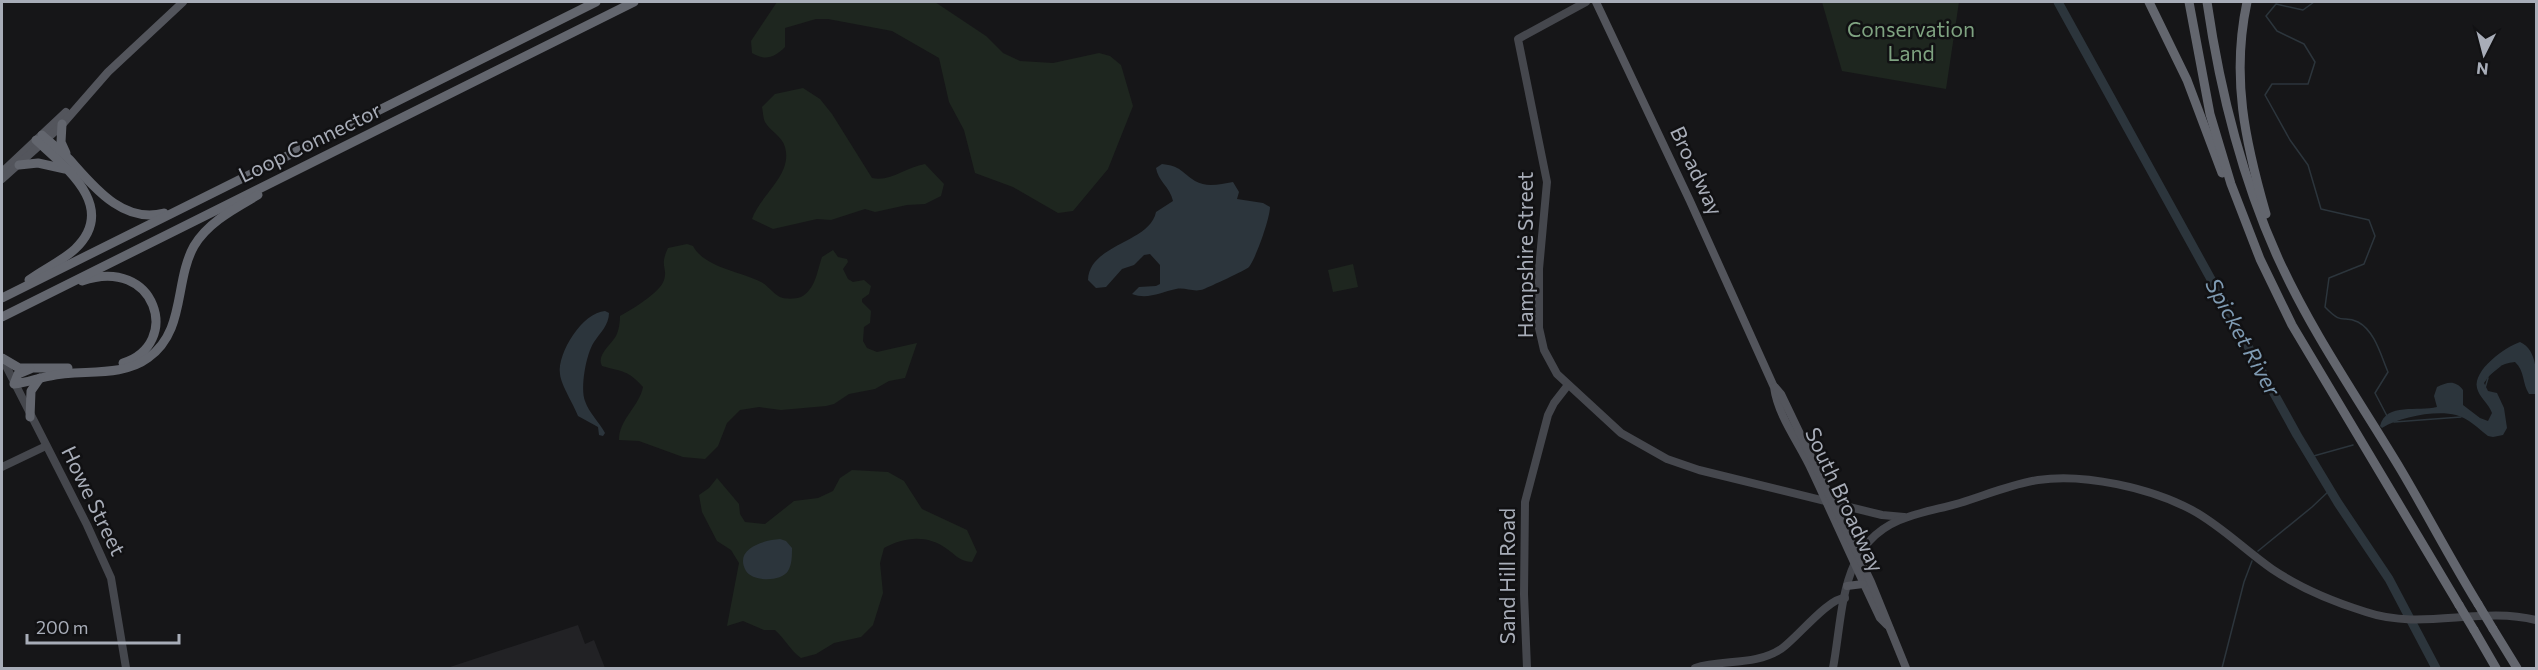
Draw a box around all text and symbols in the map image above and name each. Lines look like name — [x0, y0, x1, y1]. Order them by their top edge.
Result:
park label: Conservation Land — [1847, 16, 1975, 65]
north arrow — [2454, 24, 2514, 84]
text: N — [2475, 59, 2489, 79]
street label: Loop Connector — [234, 96, 385, 187]
street label: Broadway — [1666, 122, 1729, 219]
street label: Hampshire Street — [1512, 172, 1537, 338]
water label: Spicket River — [2200, 273, 2287, 401]
street label: South Broadway — [1801, 423, 1890, 576]
street label: Howe Street — [57, 441, 132, 559]
street label: Sand Hill Road — [1494, 508, 1519, 644]
scale bar — [27, 607, 178, 645]
text: 200 m — [36, 616, 89, 638]

